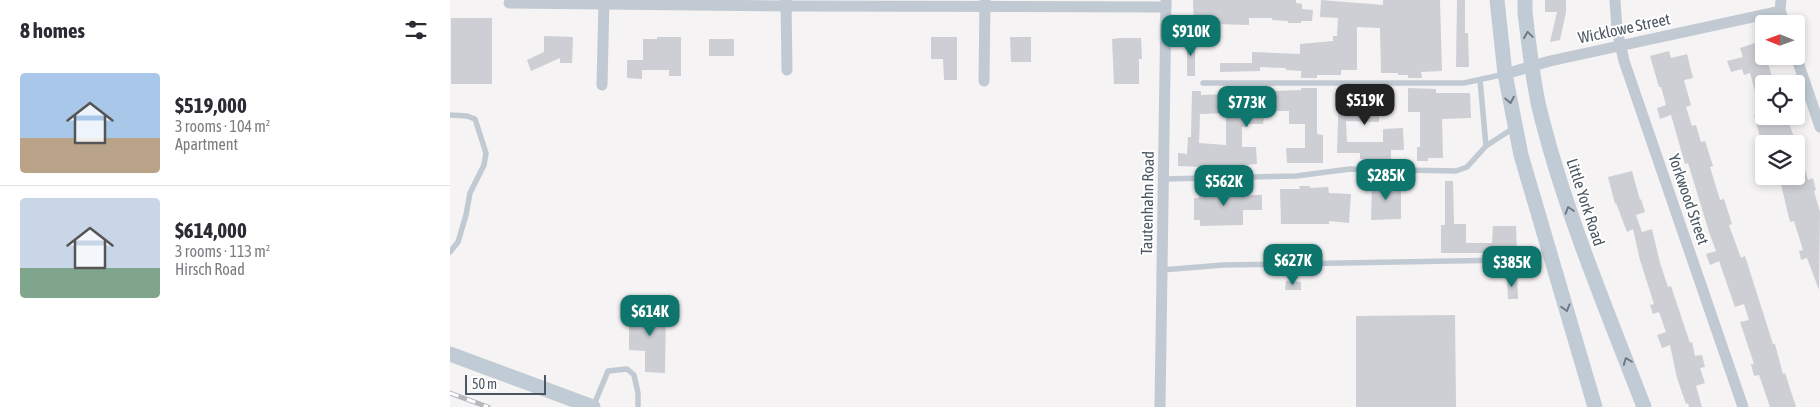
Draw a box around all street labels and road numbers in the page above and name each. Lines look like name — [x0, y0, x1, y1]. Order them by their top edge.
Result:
street label: Wicklowe Street — [1576, 9, 1672, 47]
street label: Tautenhahn Road — [1137, 151, 1157, 255]
street label: Yorkwood Street — [1665, 151, 1713, 247]
street label: Little York Road — [1563, 156, 1609, 248]

